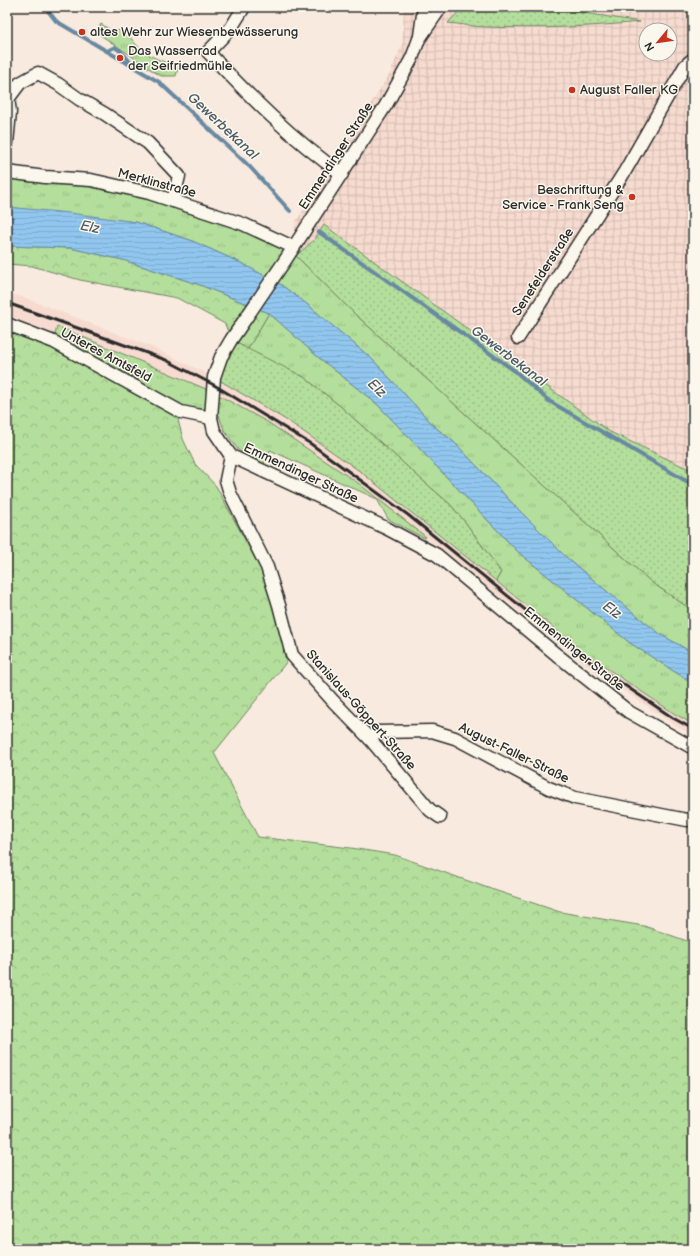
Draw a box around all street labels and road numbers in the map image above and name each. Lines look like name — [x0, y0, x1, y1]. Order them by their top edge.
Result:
street label: Emmendinger Straße — [295, 99, 377, 213]
street label: Merklinstraße — [116, 165, 198, 201]
street label: Senefelderstraße — [509, 225, 578, 319]
street label: Unteres Amtsfeld — [58, 324, 154, 386]
street label: Emmendinger Straße — [241, 439, 361, 507]
street label: Emmendinger Straße — [520, 604, 628, 695]
street label: Stanislaus-Göppert-Straße — [303, 647, 419, 774]
street label: August-Faller-Straße — [456, 719, 572, 787]

